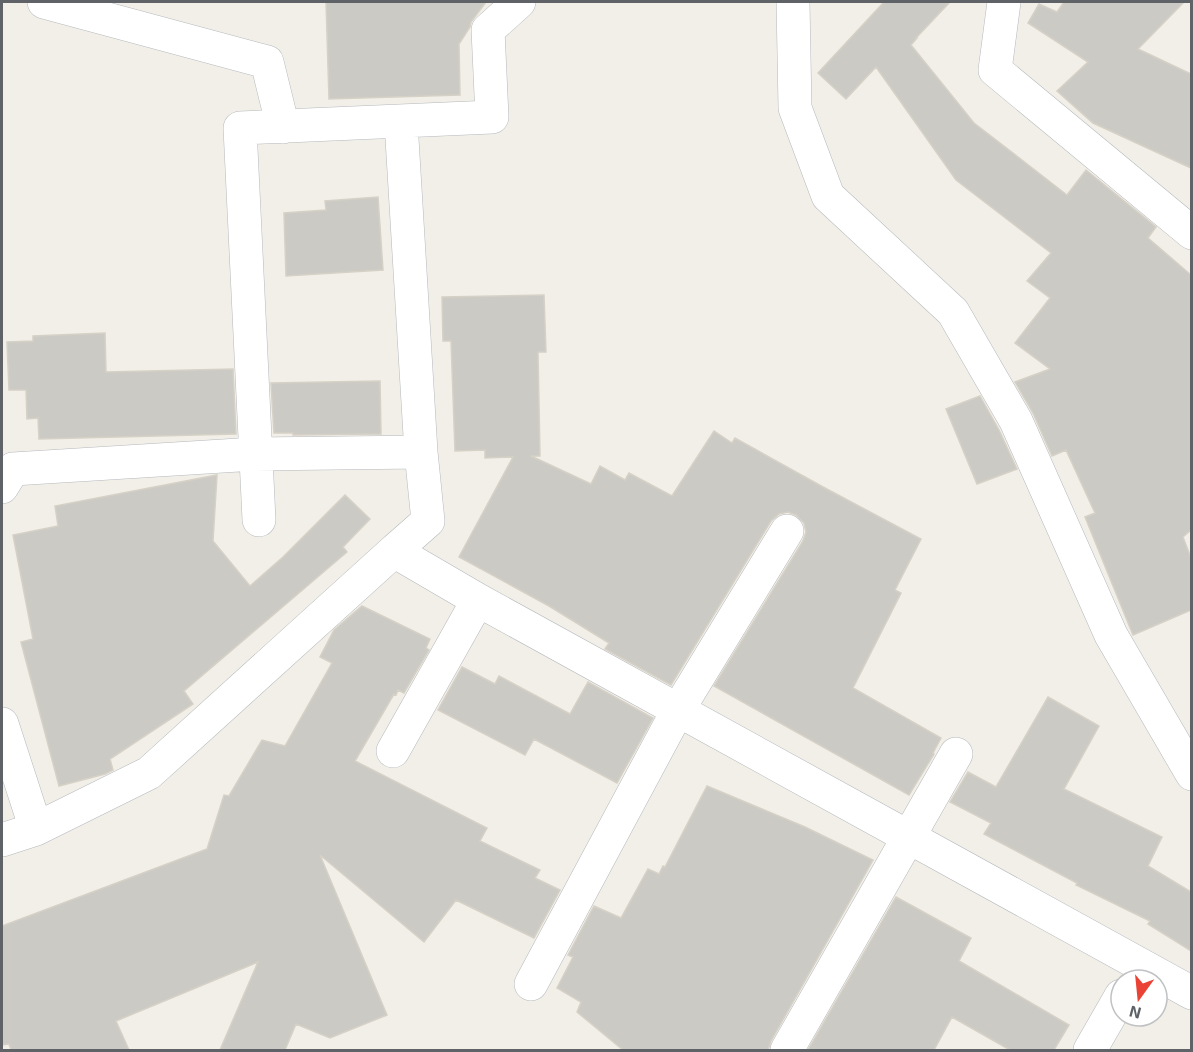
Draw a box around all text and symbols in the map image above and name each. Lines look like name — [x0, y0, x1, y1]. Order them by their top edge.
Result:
north arrow — [1109, 968, 1169, 1028]
text: N — [1127, 1002, 1143, 1024]

